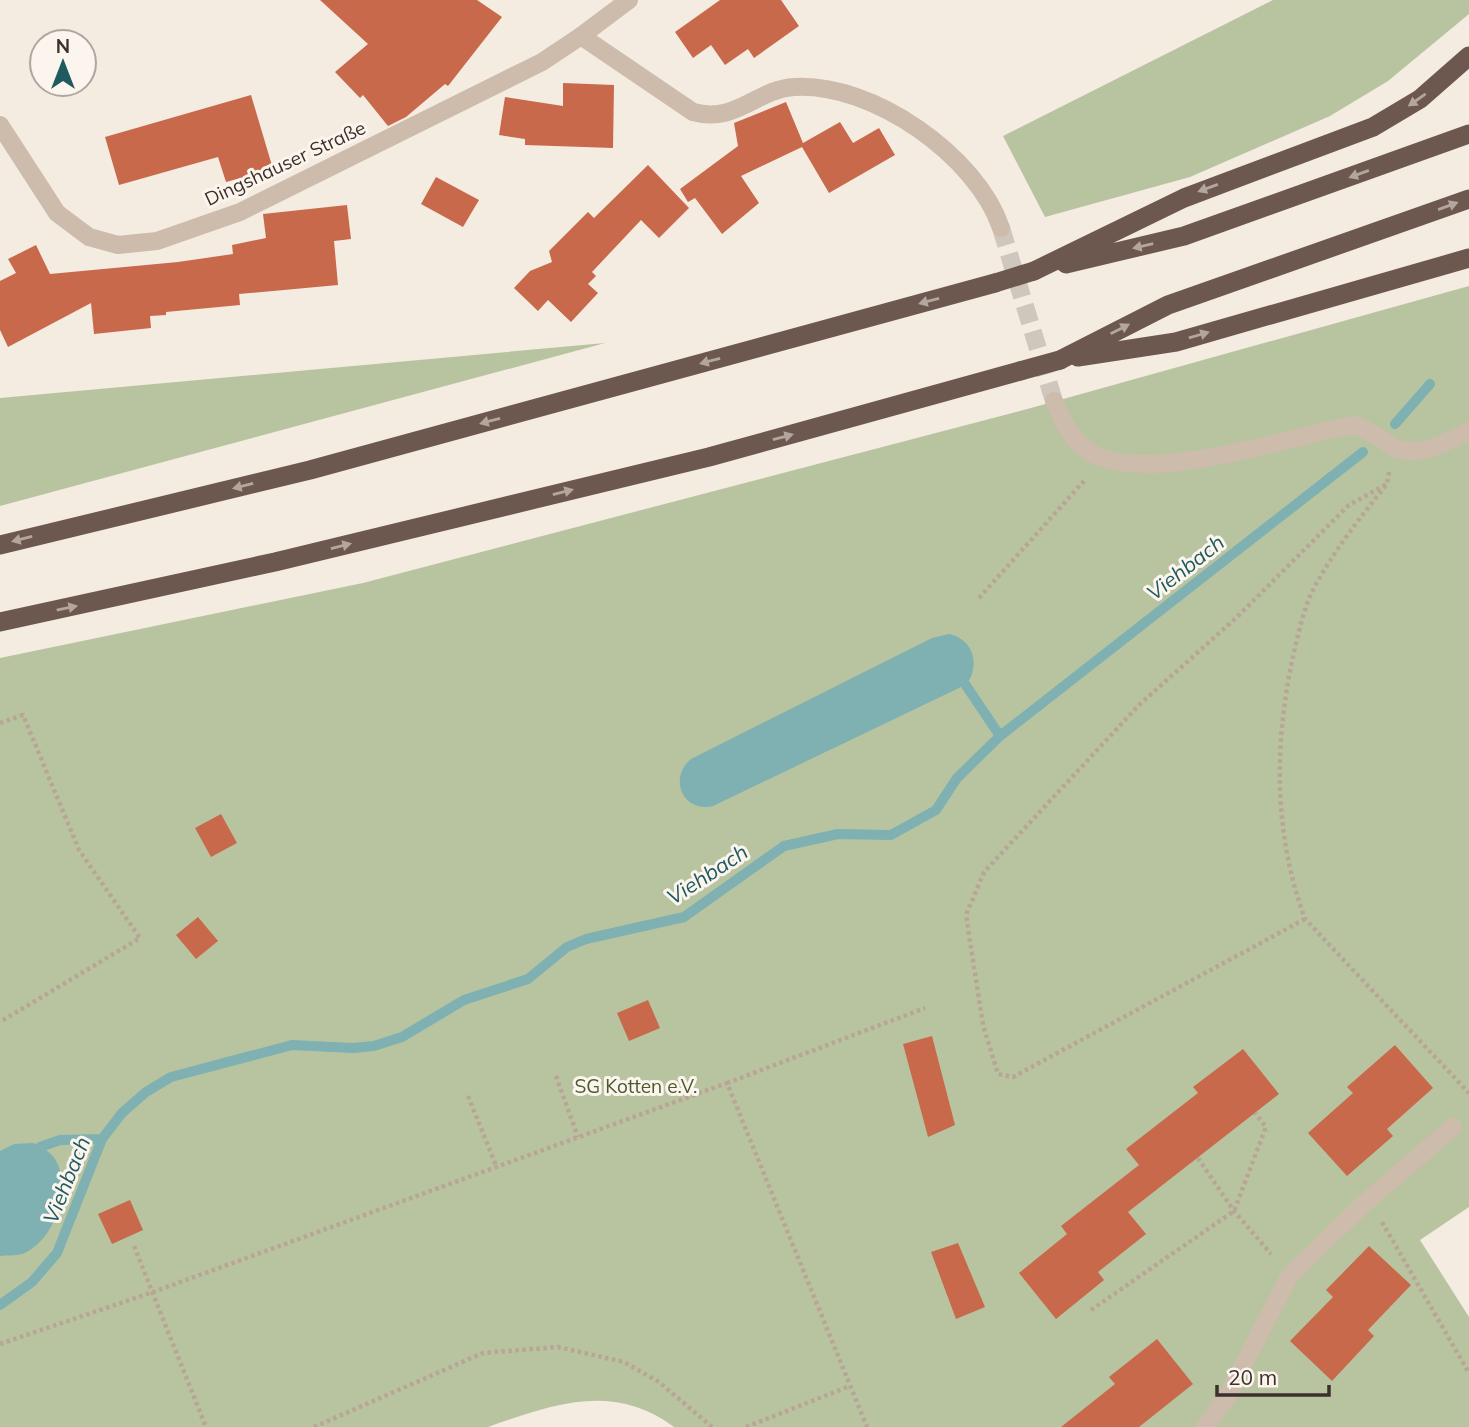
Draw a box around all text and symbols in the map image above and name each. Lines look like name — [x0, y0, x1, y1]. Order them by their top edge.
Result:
north arrow — [28, 28, 98, 98]
text: N — [56, 34, 70, 58]
one-way arrow — [1408, 93, 1426, 107]
street label: Dingshauser Straße — [201, 115, 369, 211]
one-way arrow — [1348, 168, 1369, 179]
one-way arrow — [1198, 183, 1219, 194]
one-way arrow — [1437, 200, 1458, 211]
one-way arrow — [1132, 240, 1154, 251]
one-way arrow — [918, 296, 940, 307]
one-way arrow — [1110, 324, 1130, 335]
one-way arrow — [1189, 330, 1210, 340]
one-way arrow — [698, 356, 720, 367]
one-way arrow — [479, 416, 501, 427]
one-way arrow — [773, 431, 794, 441]
one-way arrow — [232, 481, 254, 492]
one-way arrow — [552, 486, 574, 497]
water label: Viehbach — [1141, 529, 1229, 605]
one-way arrow — [11, 534, 33, 545]
one-way arrow — [331, 540, 353, 551]
one-way arrow — [56, 602, 78, 613]
water label: Viehbach — [662, 838, 752, 910]
park label: SG Kotten e.V. — [575, 1074, 697, 1098]
water label: Viehbach — [37, 1133, 95, 1227]
scale bar — [1217, 1354, 1329, 1398]
text: 20 m — [1228, 1364, 1277, 1390]

